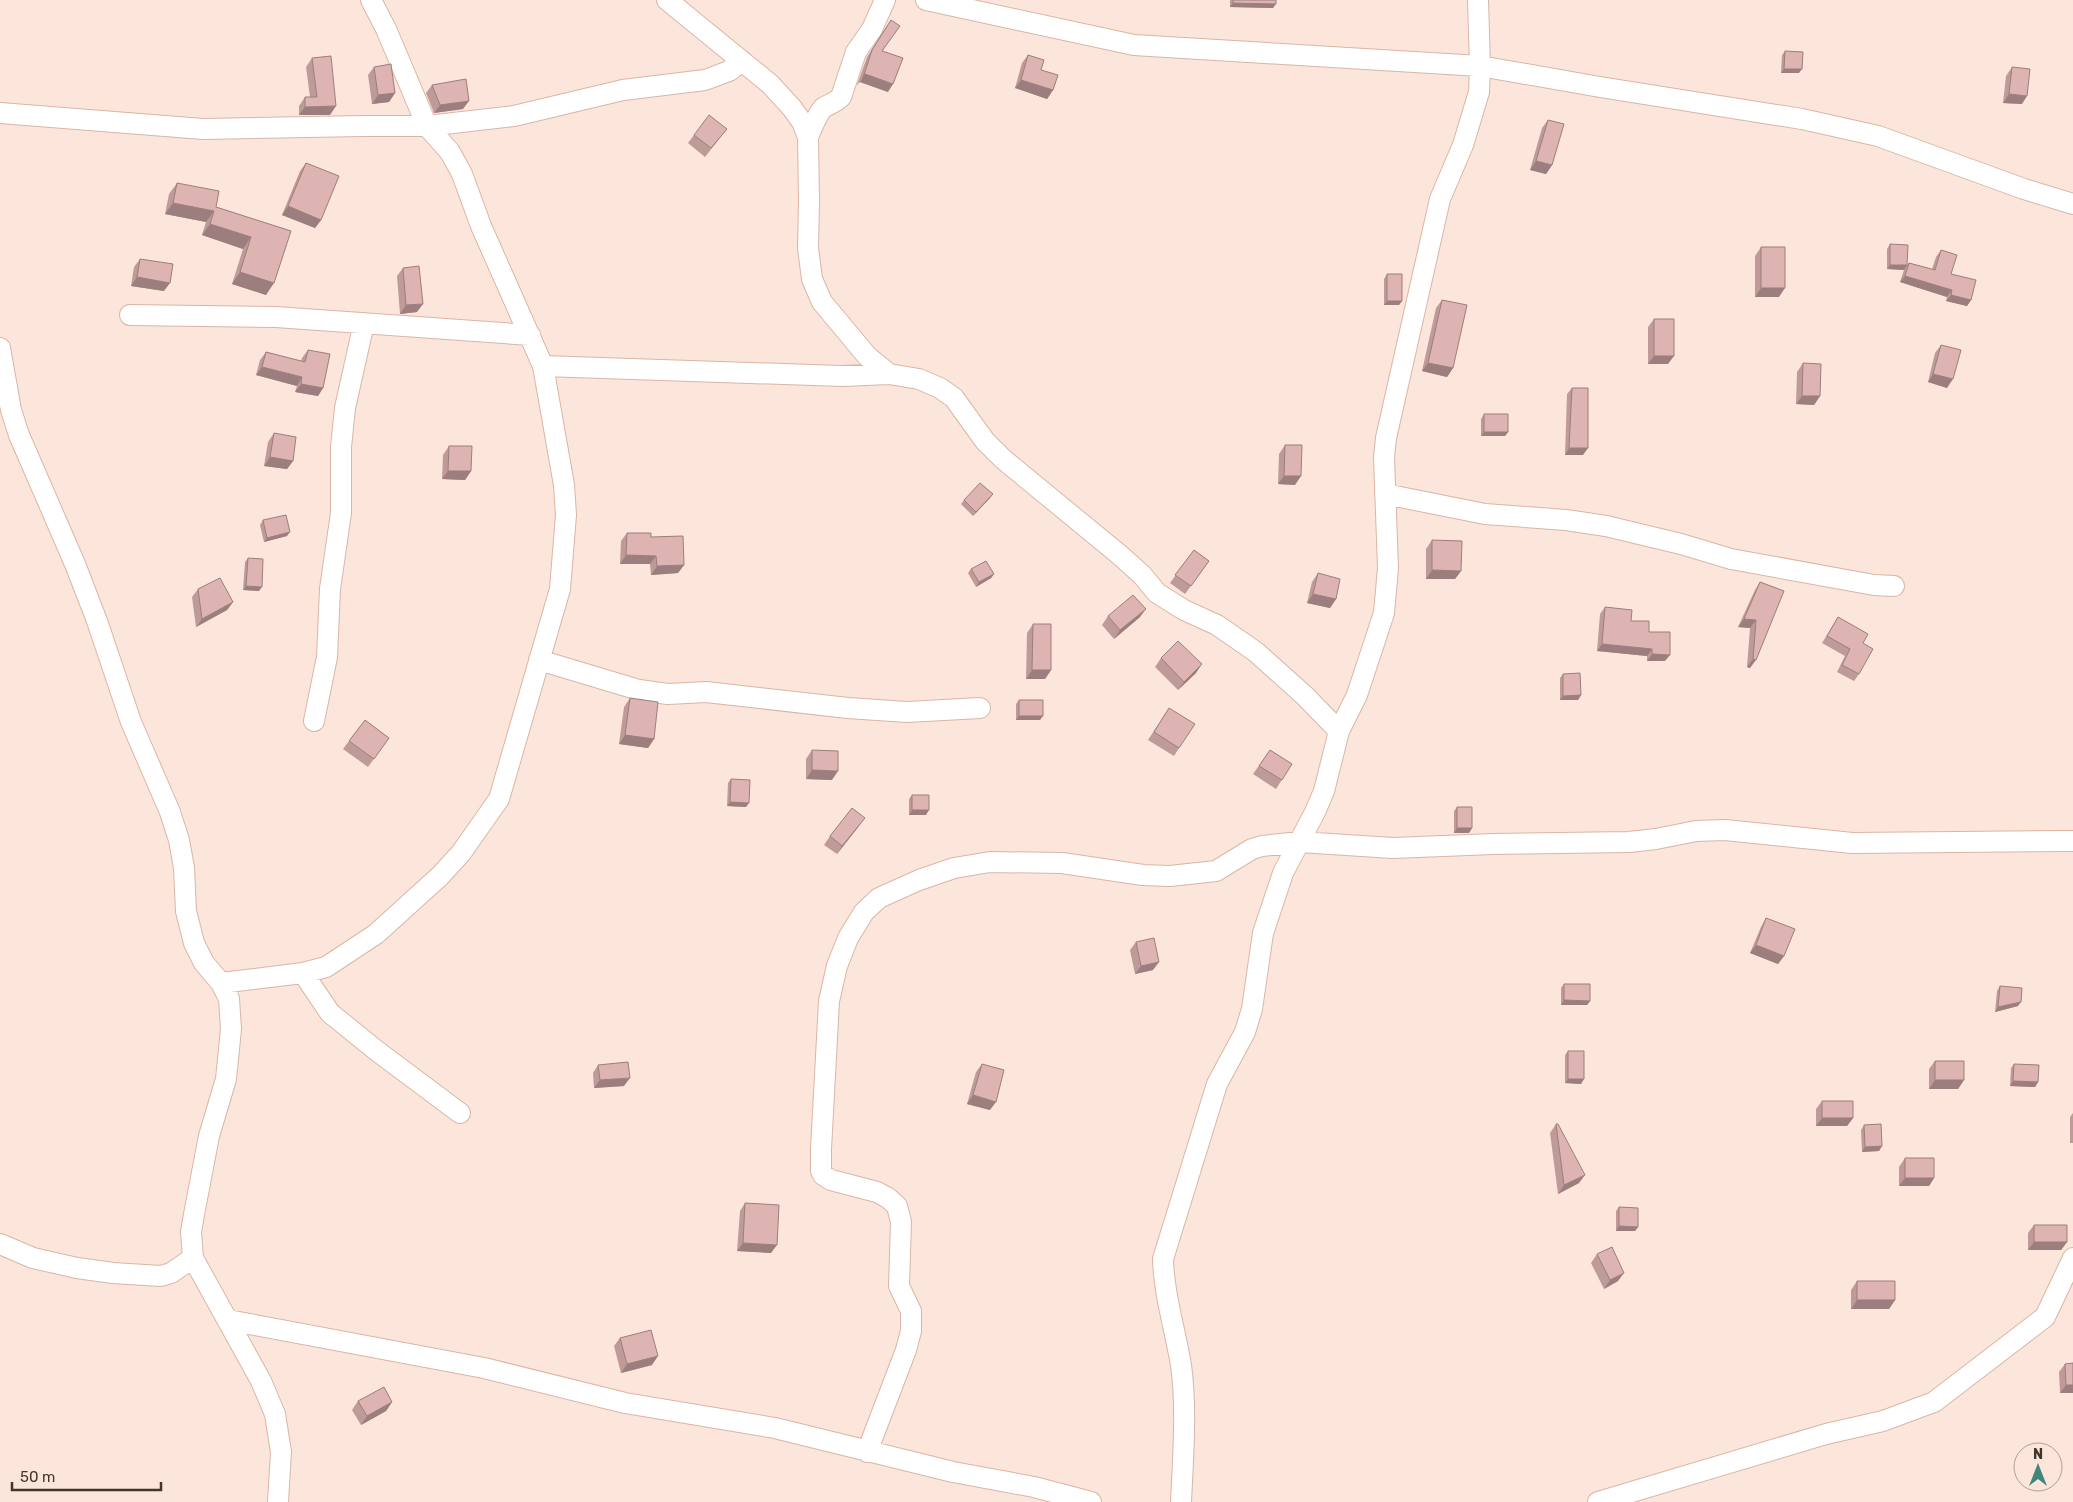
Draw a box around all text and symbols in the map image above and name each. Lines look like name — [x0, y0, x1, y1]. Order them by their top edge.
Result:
north arrow — [2013, 1442, 2063, 1492]
text: N — [2033, 1446, 2043, 1463]
scale bar — [12, 1460, 161, 1492]
text: 50 m — [20, 1468, 55, 1486]

